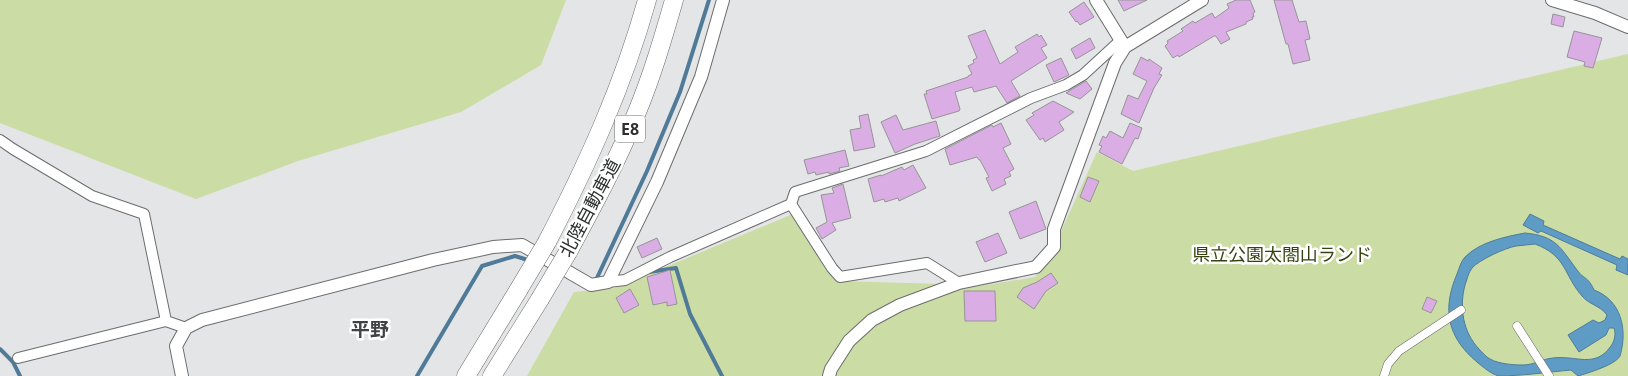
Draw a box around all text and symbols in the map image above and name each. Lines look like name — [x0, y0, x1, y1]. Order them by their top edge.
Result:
road number: E8 — [615, 116, 645, 142]
street label: 北陸自動車道 — [553, 154, 625, 261]
park label: 県立公園太閤山ランド — [1192, 242, 1372, 266]
district label: 平野 — [351, 316, 389, 342]

